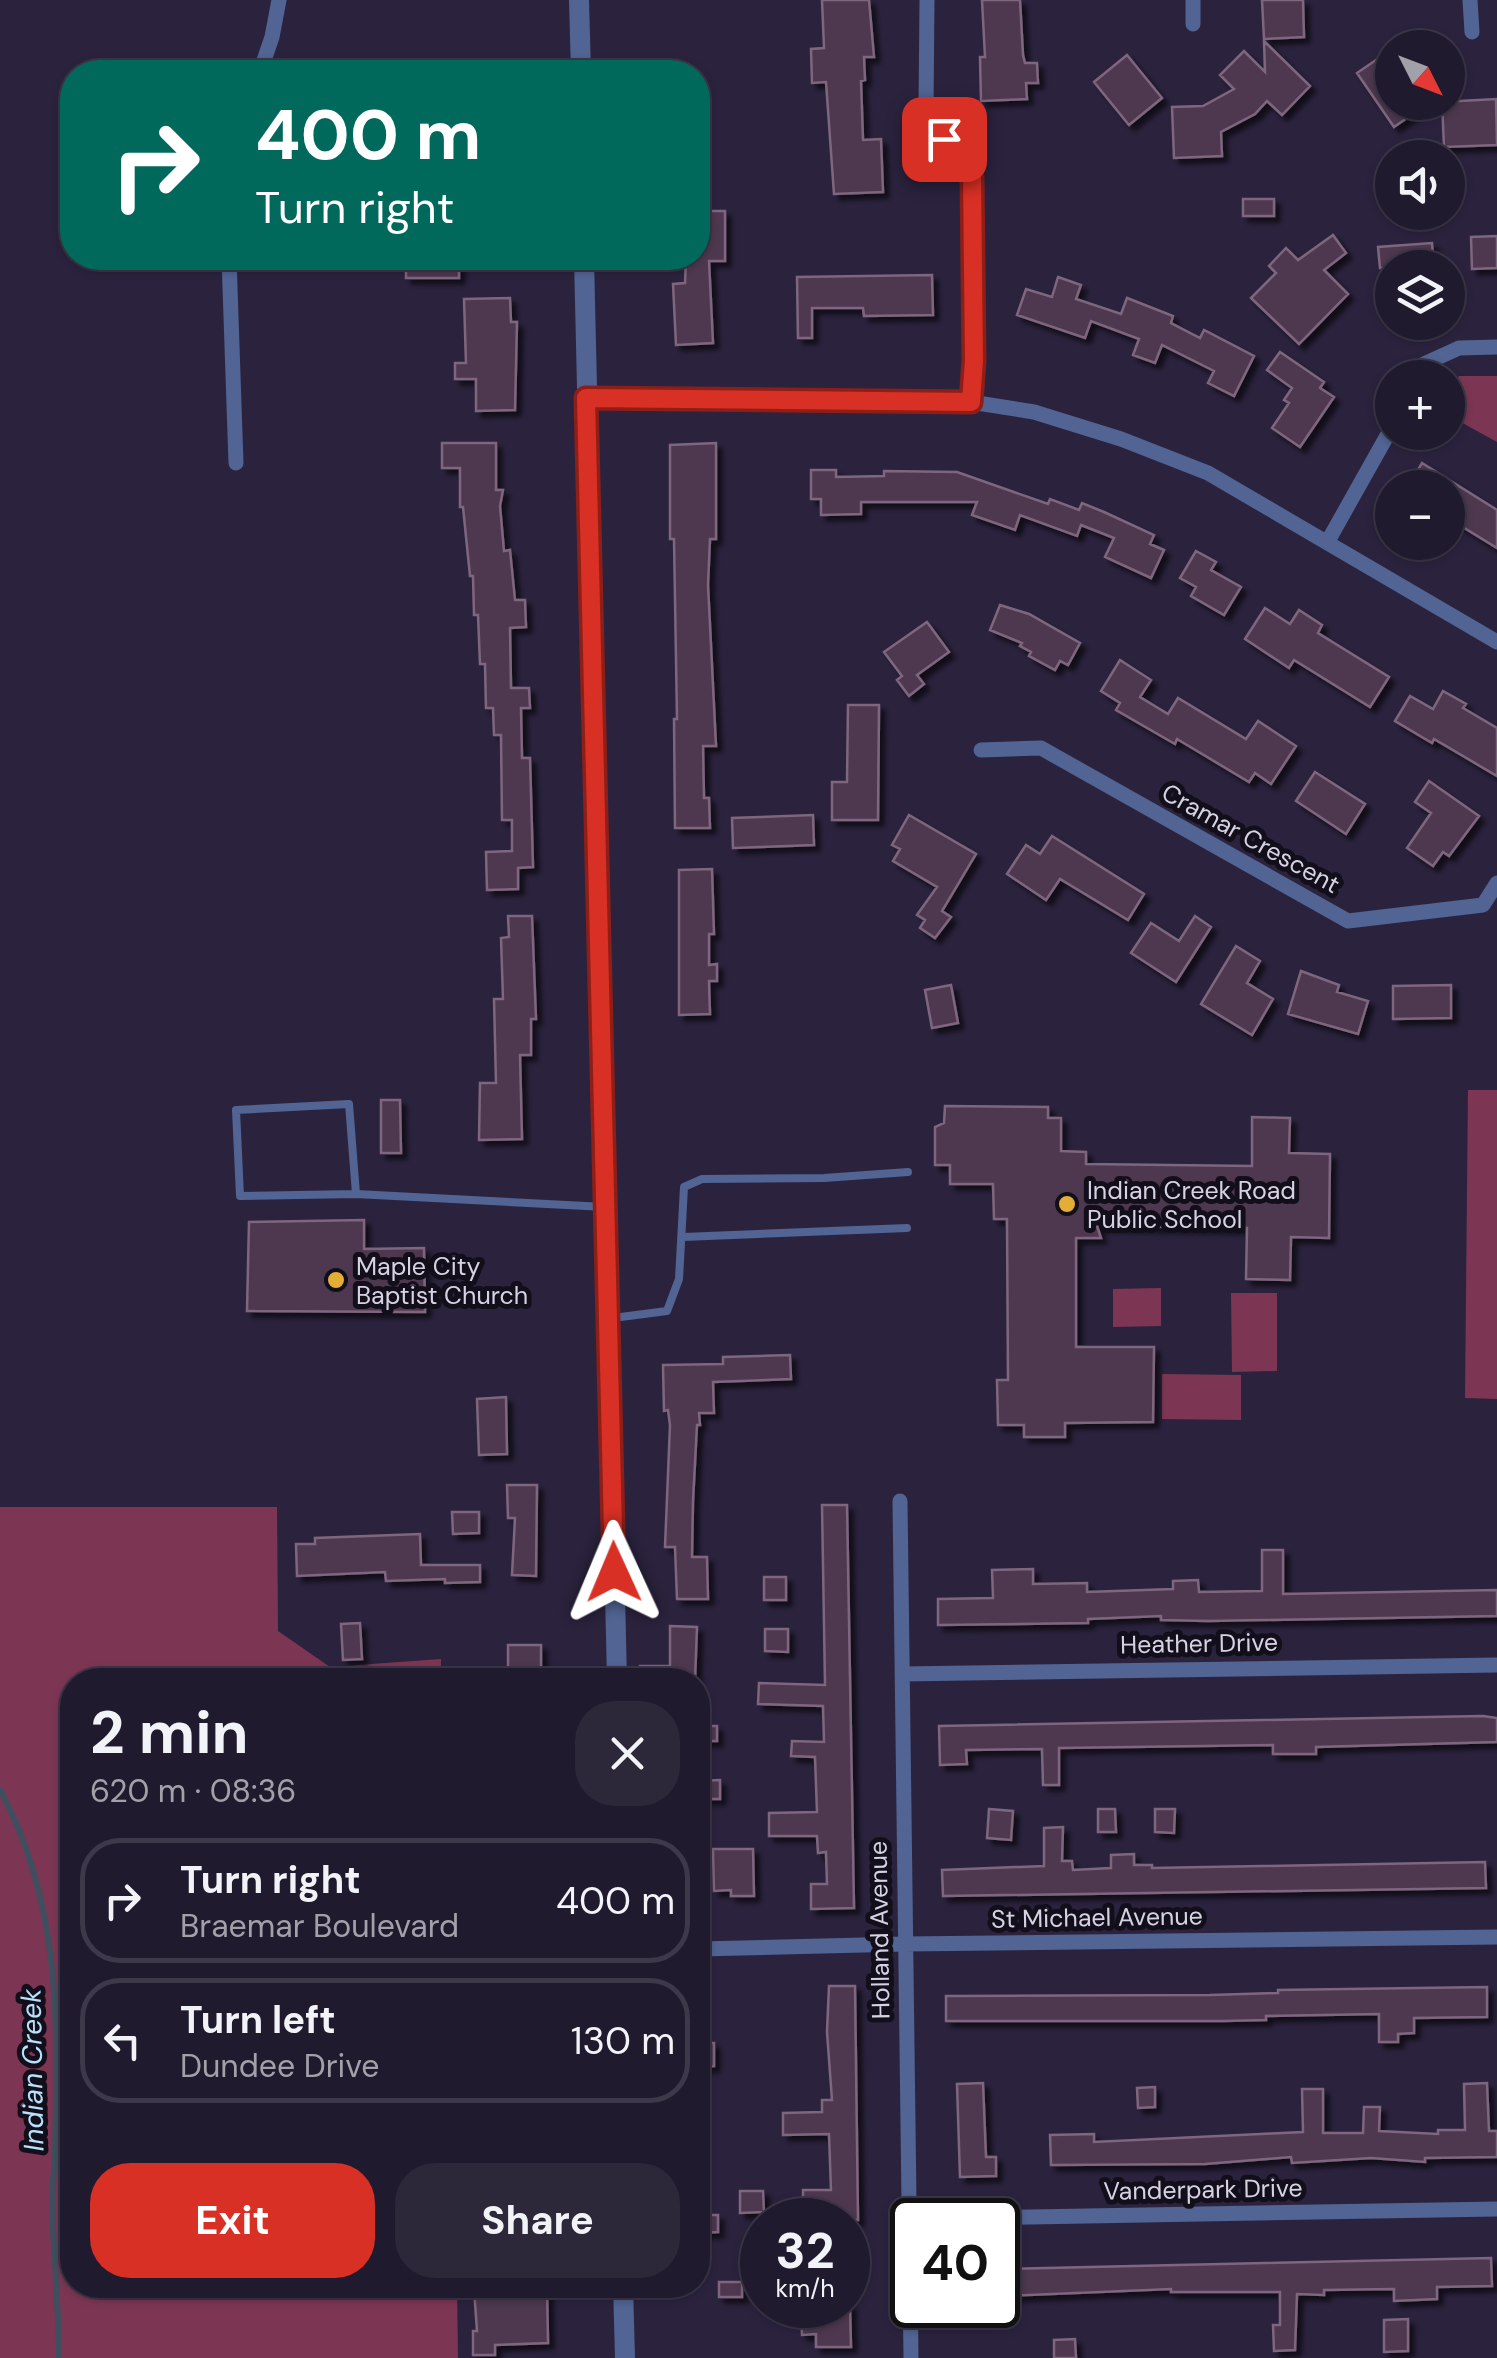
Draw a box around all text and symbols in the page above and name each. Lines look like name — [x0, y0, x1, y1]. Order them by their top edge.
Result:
north arrow — [1375, 30, 1465, 120]
map controls — [1375, 30, 1465, 560]
text: 400 m — [255, 90, 481, 181]
pin — [902, 97, 987, 182]
icon: right — [90, 100, 220, 230]
icon: arrive — [917, 112, 972, 167]
button: sound — [1375, 140, 1465, 230]
text: Turn right — [255, 178, 454, 237]
button: layers — [1375, 250, 1465, 340]
button: + — [1375, 360, 1465, 450]
button: − — [1375, 470, 1465, 560]
street label: Cramar Crescent — [1156, 776, 1346, 901]
place label: Indian Creek Road Public School — [1087, 1174, 1296, 1236]
marker: Indian Creek Road Public School — [1056, 1193, 1078, 1215]
place label: Maple City Baptist Church — [356, 1250, 528, 1312]
marker: Maple City Baptist Church — [325, 1269, 347, 1291]
position arrow — [562, 1520, 666, 1624]
street label: Heather Drive — [1120, 1626, 1278, 1661]
text: 2 min — [90, 1693, 249, 1772]
button: close — [575, 1701, 680, 1806]
text: 620 m · 08:36 — [90, 1770, 296, 1812]
street label: Holland Avenue — [861, 1841, 898, 2019]
text: Turn right — [180, 1855, 361, 1905]
icon: right — [95, 1873, 150, 1928]
text: 400 m — [556, 1876, 675, 1926]
street label: St Michael Avenue — [991, 1899, 1203, 1936]
text: Braemar Boulevard — [180, 1905, 459, 1947]
water label: Indian Creek — [13, 1988, 52, 2152]
text: Turn left — [180, 1995, 336, 2045]
icon: left — [95, 2013, 150, 2068]
text: 130 m — [571, 2016, 675, 2066]
text: Dundee Drive — [180, 2045, 379, 2087]
button: Exit — [90, 2163, 375, 2278]
button: Share — [395, 2163, 680, 2278]
street label: Vanderpark Drive — [1103, 2171, 1303, 2208]
speed limit sign: 40 — [890, 2198, 1020, 2328]
text: 32 — [776, 2218, 835, 2284]
text: km/h — [775, 2272, 835, 2305]

